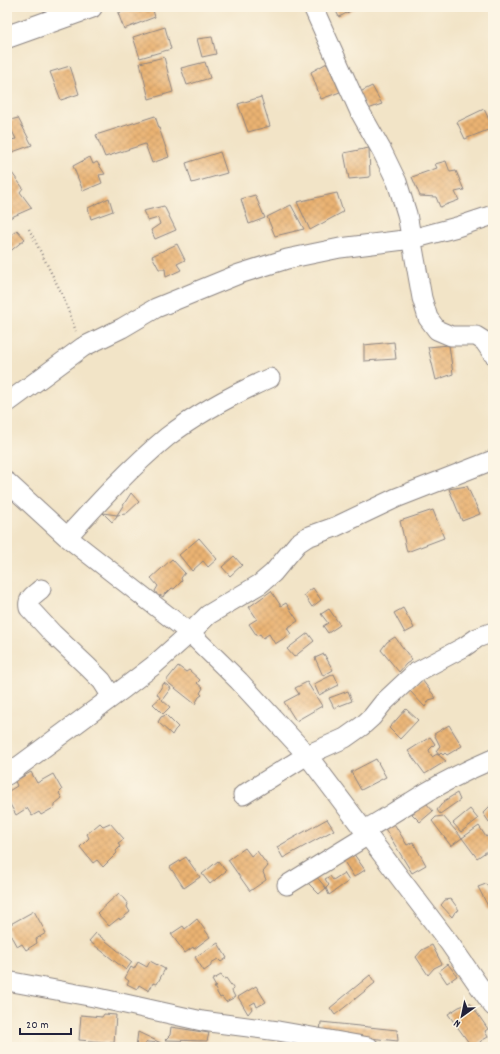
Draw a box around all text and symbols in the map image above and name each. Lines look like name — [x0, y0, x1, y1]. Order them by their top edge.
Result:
north arrow — [442, 996, 482, 1036]
scale bar — [20, 1010, 71, 1036]
text: N — [451, 1014, 464, 1031]
text: 20 m — [26, 1017, 49, 1034]

